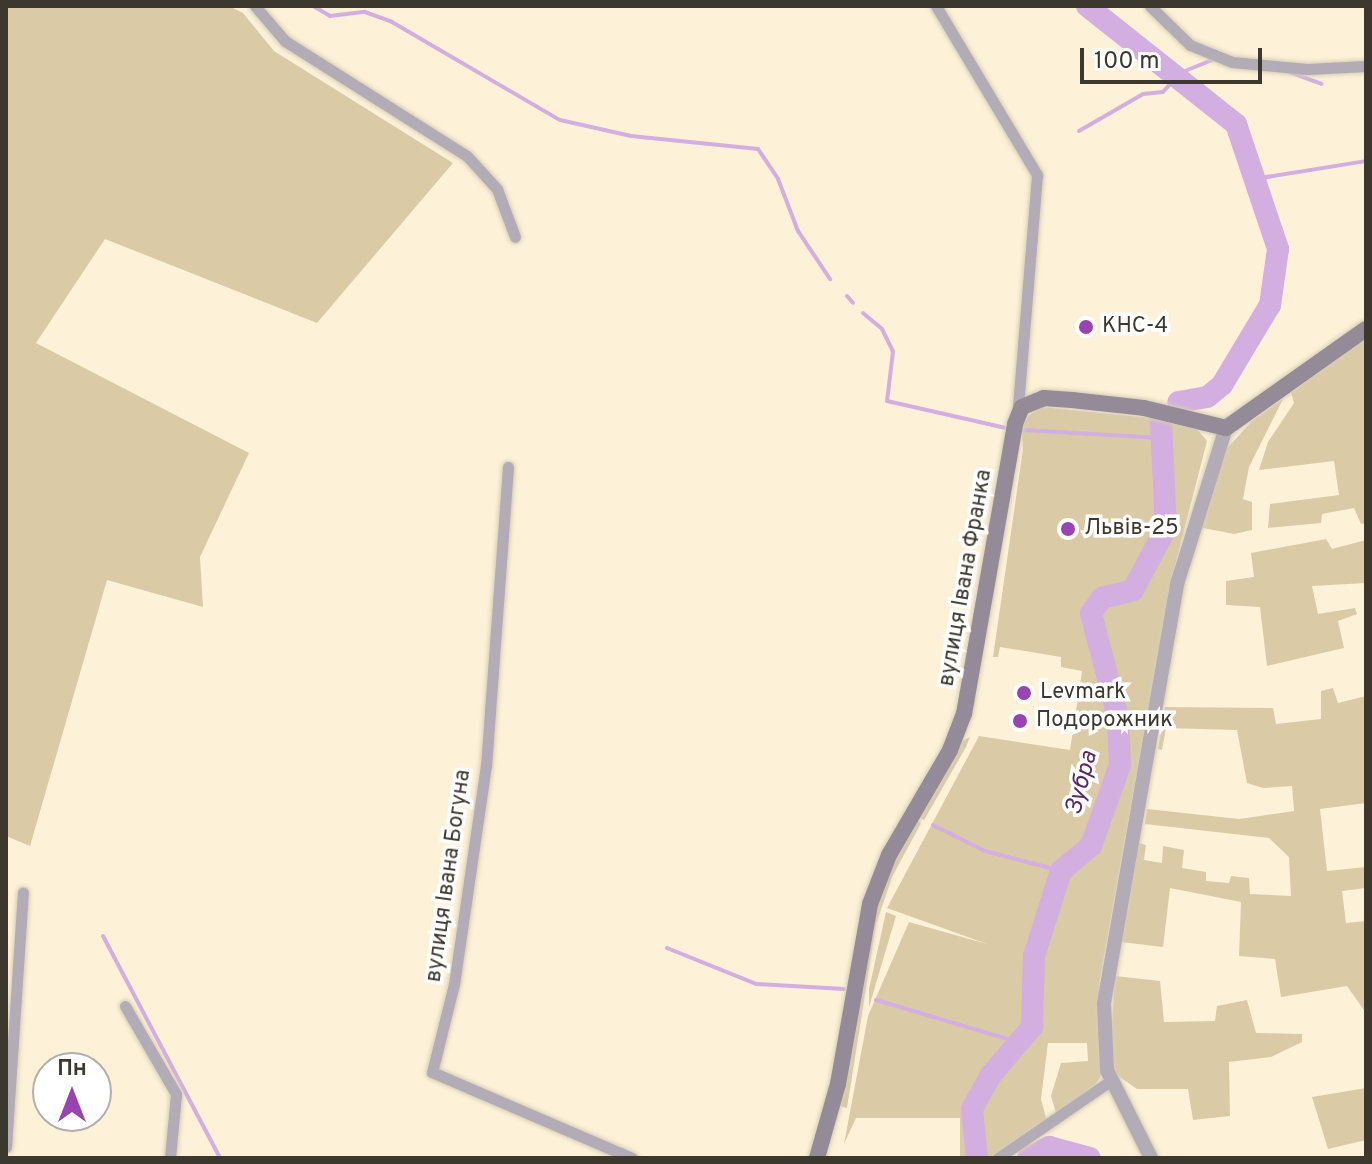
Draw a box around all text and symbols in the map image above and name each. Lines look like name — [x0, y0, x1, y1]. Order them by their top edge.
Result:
scale bar — [1084, 32, 1266, 82]
text: 100 m — [1094, 47, 1160, 77]
place label: КНС-4 — [1102, 314, 1168, 340]
marker: КНС-4 — [1077, 318, 1095, 336]
street label: вулиця Івана Франка — [934, 467, 998, 689]
place label: Львів-25 — [1084, 516, 1179, 542]
marker: Львів-25 — [1059, 520, 1077, 538]
place label: Levmark — [1040, 680, 1126, 706]
marker: Levmark — [1015, 684, 1033, 702]
place label: Подорожник — [1036, 708, 1173, 734]
marker: Подорожник — [1011, 712, 1029, 730]
water label: Зубра — [1061, 748, 1105, 818]
street label: вулиця Івана Богуна — [421, 768, 477, 984]
north arrow — [32, 1052, 112, 1132]
text: Пн — [57, 1056, 87, 1083]

